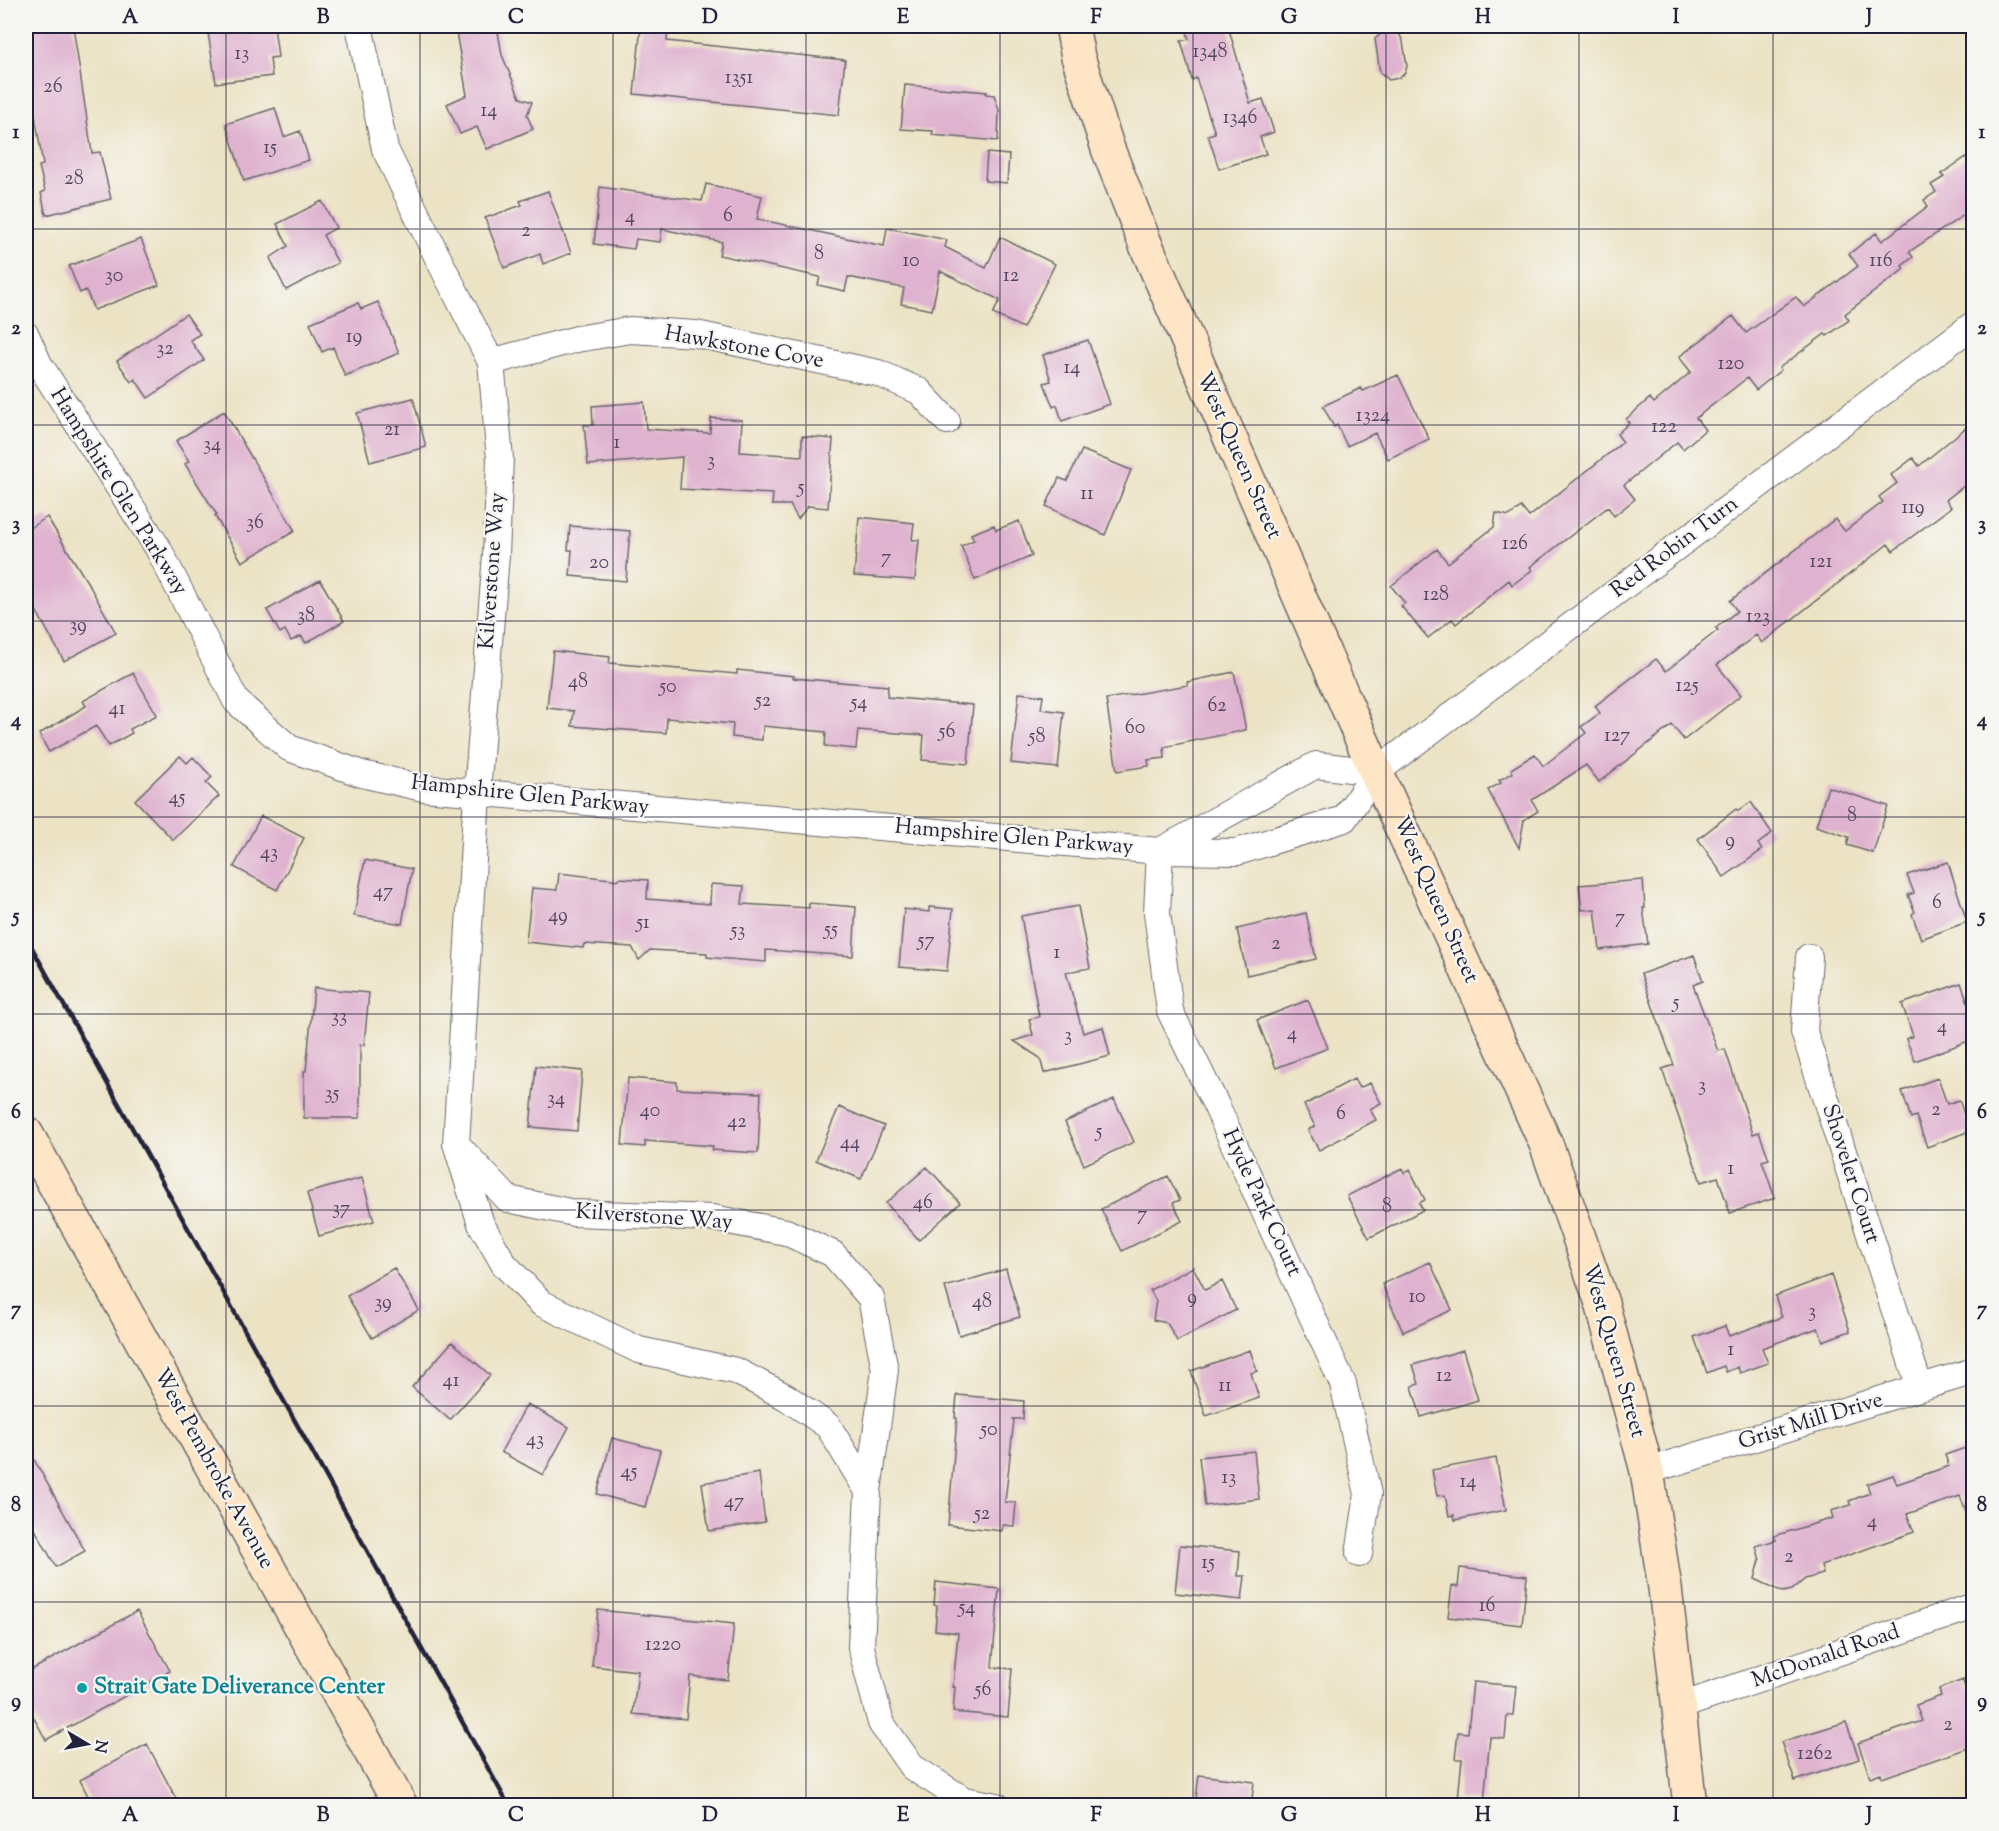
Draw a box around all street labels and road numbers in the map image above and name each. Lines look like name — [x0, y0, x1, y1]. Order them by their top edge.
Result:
street label: Hawkstone Cove — [662, 318, 826, 378]
street label: West Queen Street — [1187, 367, 1289, 545]
street label: Hampshire Glen Parkway — [41, 382, 195, 602]
street label: Red Robin Turn — [1604, 489, 1746, 607]
street label: Kilverstone Way — [472, 491, 514, 651]
street label: Hampshire Glen Parkway — [409, 768, 651, 824]
street label: West Queen Street — [1384, 811, 1486, 989]
street label: Hampshire Glen Parkway — [893, 812, 1135, 864]
street label: Shoveler Court — [1812, 1100, 1888, 1248]
street label: Hyde Park Court — [1213, 1124, 1309, 1282]
street label: Kilverstone Way — [574, 1197, 734, 1239]
street label: West Queen Street — [1573, 1260, 1653, 1442]
street label: West Pembroke Avenue — [144, 1363, 282, 1575]
street label: Grist Mill Drive — [1735, 1385, 1887, 1459]
street label: McDonald Road — [1748, 1617, 1904, 1697]

